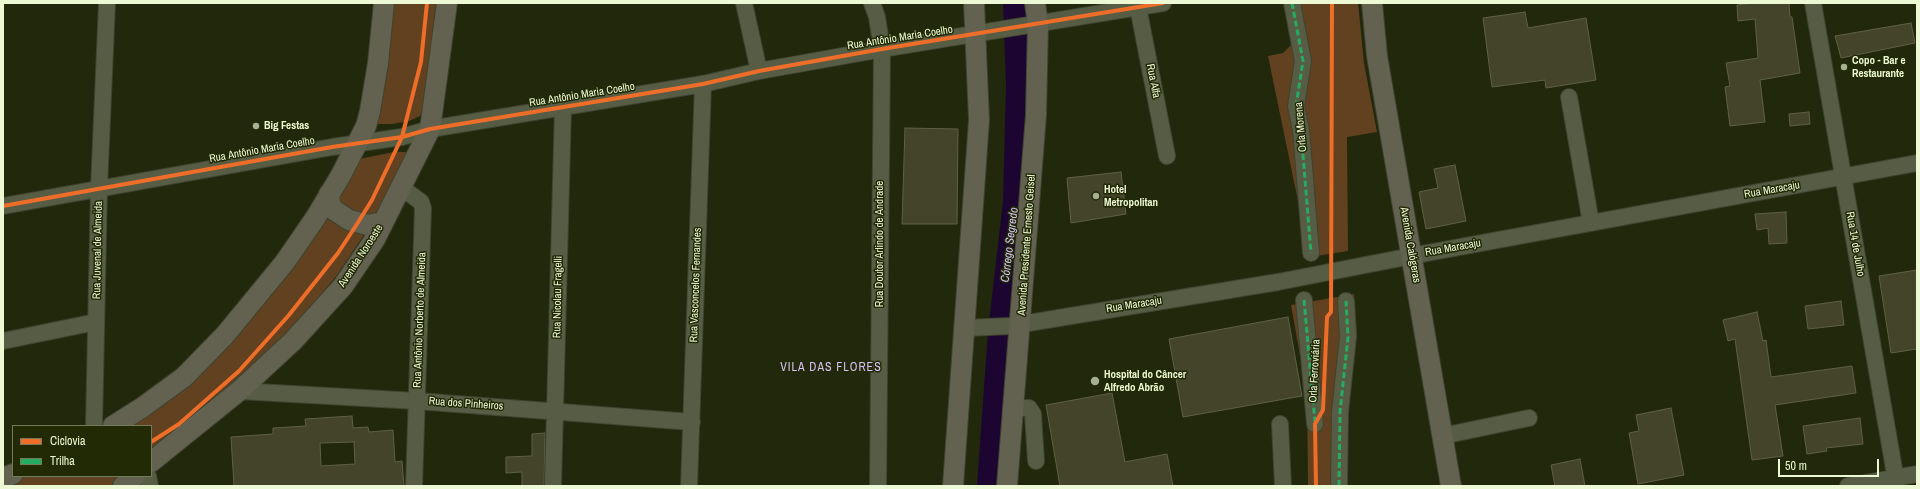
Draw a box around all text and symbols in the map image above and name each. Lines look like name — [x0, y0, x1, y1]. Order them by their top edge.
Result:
street label: Rua Antônio Maria Coelho — [846, 23, 954, 53]
place label: Copo - Bar e Restaurante — [1852, 54, 1906, 80]
marker: Copo - Bar e Restaurante — [1839, 62, 1849, 72]
street label: Rua Alfa — [1143, 63, 1163, 99]
street label: Rua Antônio Maria Coelho — [528, 80, 636, 110]
street label: Orla Morena — [1292, 101, 1310, 153]
place label: Big Festas — [264, 119, 309, 133]
marker: Big Festas — [251, 121, 261, 131]
street label: Rua Antônio Maria Coelho — [208, 134, 316, 166]
street label: Avenida Presidente Ernesto Geisel — [1015, 174, 1039, 316]
street label: Rua Maracaju — [1743, 179, 1801, 201]
street label: Rua Doutor Arlindo de Andrade — [873, 181, 887, 307]
place label: Hotel Metropolitan — [1104, 183, 1158, 209]
marker: Hotel Metropolitan — [1091, 191, 1101, 201]
street label: Rua Juvenal de Almeida — [91, 201, 105, 299]
street label: Avenida Calógeras — [1397, 206, 1423, 284]
water label: Córrego Segredo — [998, 207, 1022, 283]
street label: Rua 14 de Julho — [1843, 211, 1867, 277]
street label: Avenida Noroeste — [336, 222, 386, 290]
street label: Rua Vasconcelos Fernandes — [687, 227, 705, 343]
street label: Rua Maracaju — [1424, 237, 1482, 259]
street label: Rua Antônio Norberto de Almeida — [411, 252, 429, 388]
street label: Rua Nicolau Fragelli — [551, 256, 565, 338]
street label: Rua Maracaju — [1105, 294, 1163, 316]
street label: Orla Ferroviária — [1307, 339, 1323, 403]
district label: VILA DAS FLORES — [780, 361, 882, 375]
place label: Hospital do Câncer Alfredo Abrão — [1104, 368, 1186, 394]
marker: Hospital do Câncer Alfredo Abrão — [1089, 375, 1101, 387]
street label: Rua dos Pinheiros — [428, 395, 504, 413]
legend — [12, 425, 152, 477]
text: Ciclovia — [50, 433, 86, 449]
scale bar — [1780, 451, 1881, 477]
text: Trilha — [50, 453, 75, 469]
text: 50 m — [1785, 458, 1807, 474]

